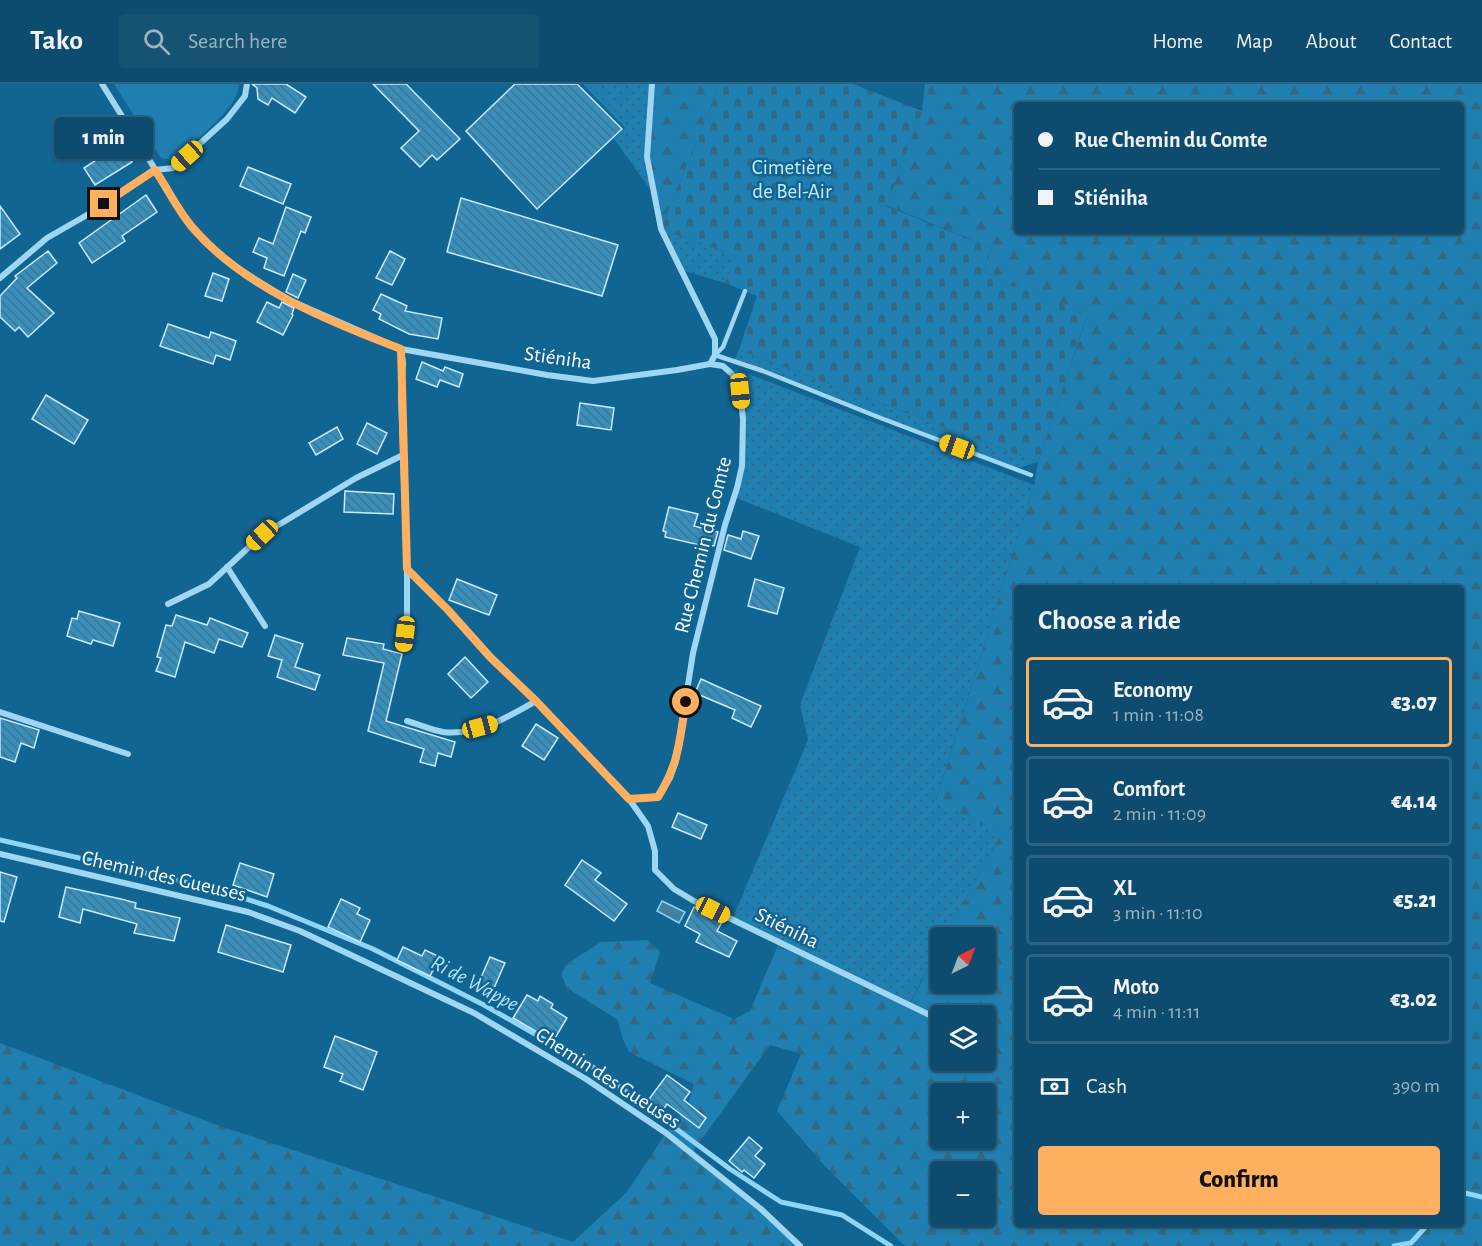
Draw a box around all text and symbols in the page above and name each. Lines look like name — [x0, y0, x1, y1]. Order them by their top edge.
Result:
search box — [119, 14, 539, 68]
icon: search — [140, 25, 173, 58]
text: Tako — [30, 27, 83, 55]
text: Search here — [188, 30, 288, 52]
text: Home — [1152, 31, 1203, 52]
text: Map — [1236, 31, 1273, 52]
text: About — [1306, 31, 1356, 52]
text: Contact — [1389, 31, 1452, 52]
callout: 1 min — [54, 117, 154, 159]
text: 1 min — [82, 128, 125, 148]
text: Rue Chemin du Comte — [1074, 129, 1267, 151]
car — [168, 137, 206, 175]
park label: Cimetière de Bel-Air — [752, 157, 832, 202]
text: Stiéniha — [1074, 187, 1148, 209]
route end — [90, 190, 117, 217]
street label: Stiéniha — [523, 343, 593, 373]
car — [729, 372, 751, 410]
car — [937, 432, 977, 462]
street label: Rue Chemin du Comte — [671, 454, 735, 636]
car — [243, 516, 281, 554]
text: Choose a ride — [1038, 607, 1181, 634]
car — [394, 615, 416, 653]
icon: car — [1041, 675, 1095, 729]
text: Economy — [1113, 679, 1193, 701]
route start — [672, 688, 699, 715]
text: €3.07 — [1391, 691, 1437, 713]
text: 1 min · 11:08 — [1113, 705, 1204, 725]
car — [460, 714, 500, 740]
icon: car — [1041, 774, 1095, 828]
text: Comfort — [1113, 778, 1185, 800]
text: €4.14 — [1391, 790, 1437, 812]
text: 2 min · 11:09 — [1113, 804, 1206, 824]
street label: Chemin des Gueuses — [80, 847, 248, 905]
icon: car — [1041, 873, 1095, 927]
text: XL — [1113, 877, 1136, 899]
text: €5.21 — [1394, 889, 1437, 911]
car — [693, 894, 733, 926]
text: 3 min · 11:10 — [1113, 903, 1203, 923]
street label: Stiéniha — [752, 904, 822, 952]
north arrow — [930, 927, 996, 993]
map controls — [930, 927, 996, 1227]
water label: Ri de Wappe — [427, 951, 522, 1016]
icon: car — [1041, 972, 1095, 1026]
text: Moto — [1113, 976, 1159, 998]
text: €3.02 — [1390, 988, 1437, 1010]
text: 4 min · 11:11 — [1113, 1002, 1200, 1022]
button: layers — [930, 1005, 996, 1071]
street label: Chemin des Gueuses — [532, 1023, 684, 1133]
icon: cash — [1038, 1070, 1071, 1103]
text: Cash — [1086, 1075, 1127, 1097]
text: 390 m — [1393, 1076, 1440, 1096]
button: + — [930, 1083, 996, 1149]
button: Confirm — [1038, 1146, 1440, 1215]
button: − — [930, 1161, 996, 1227]

